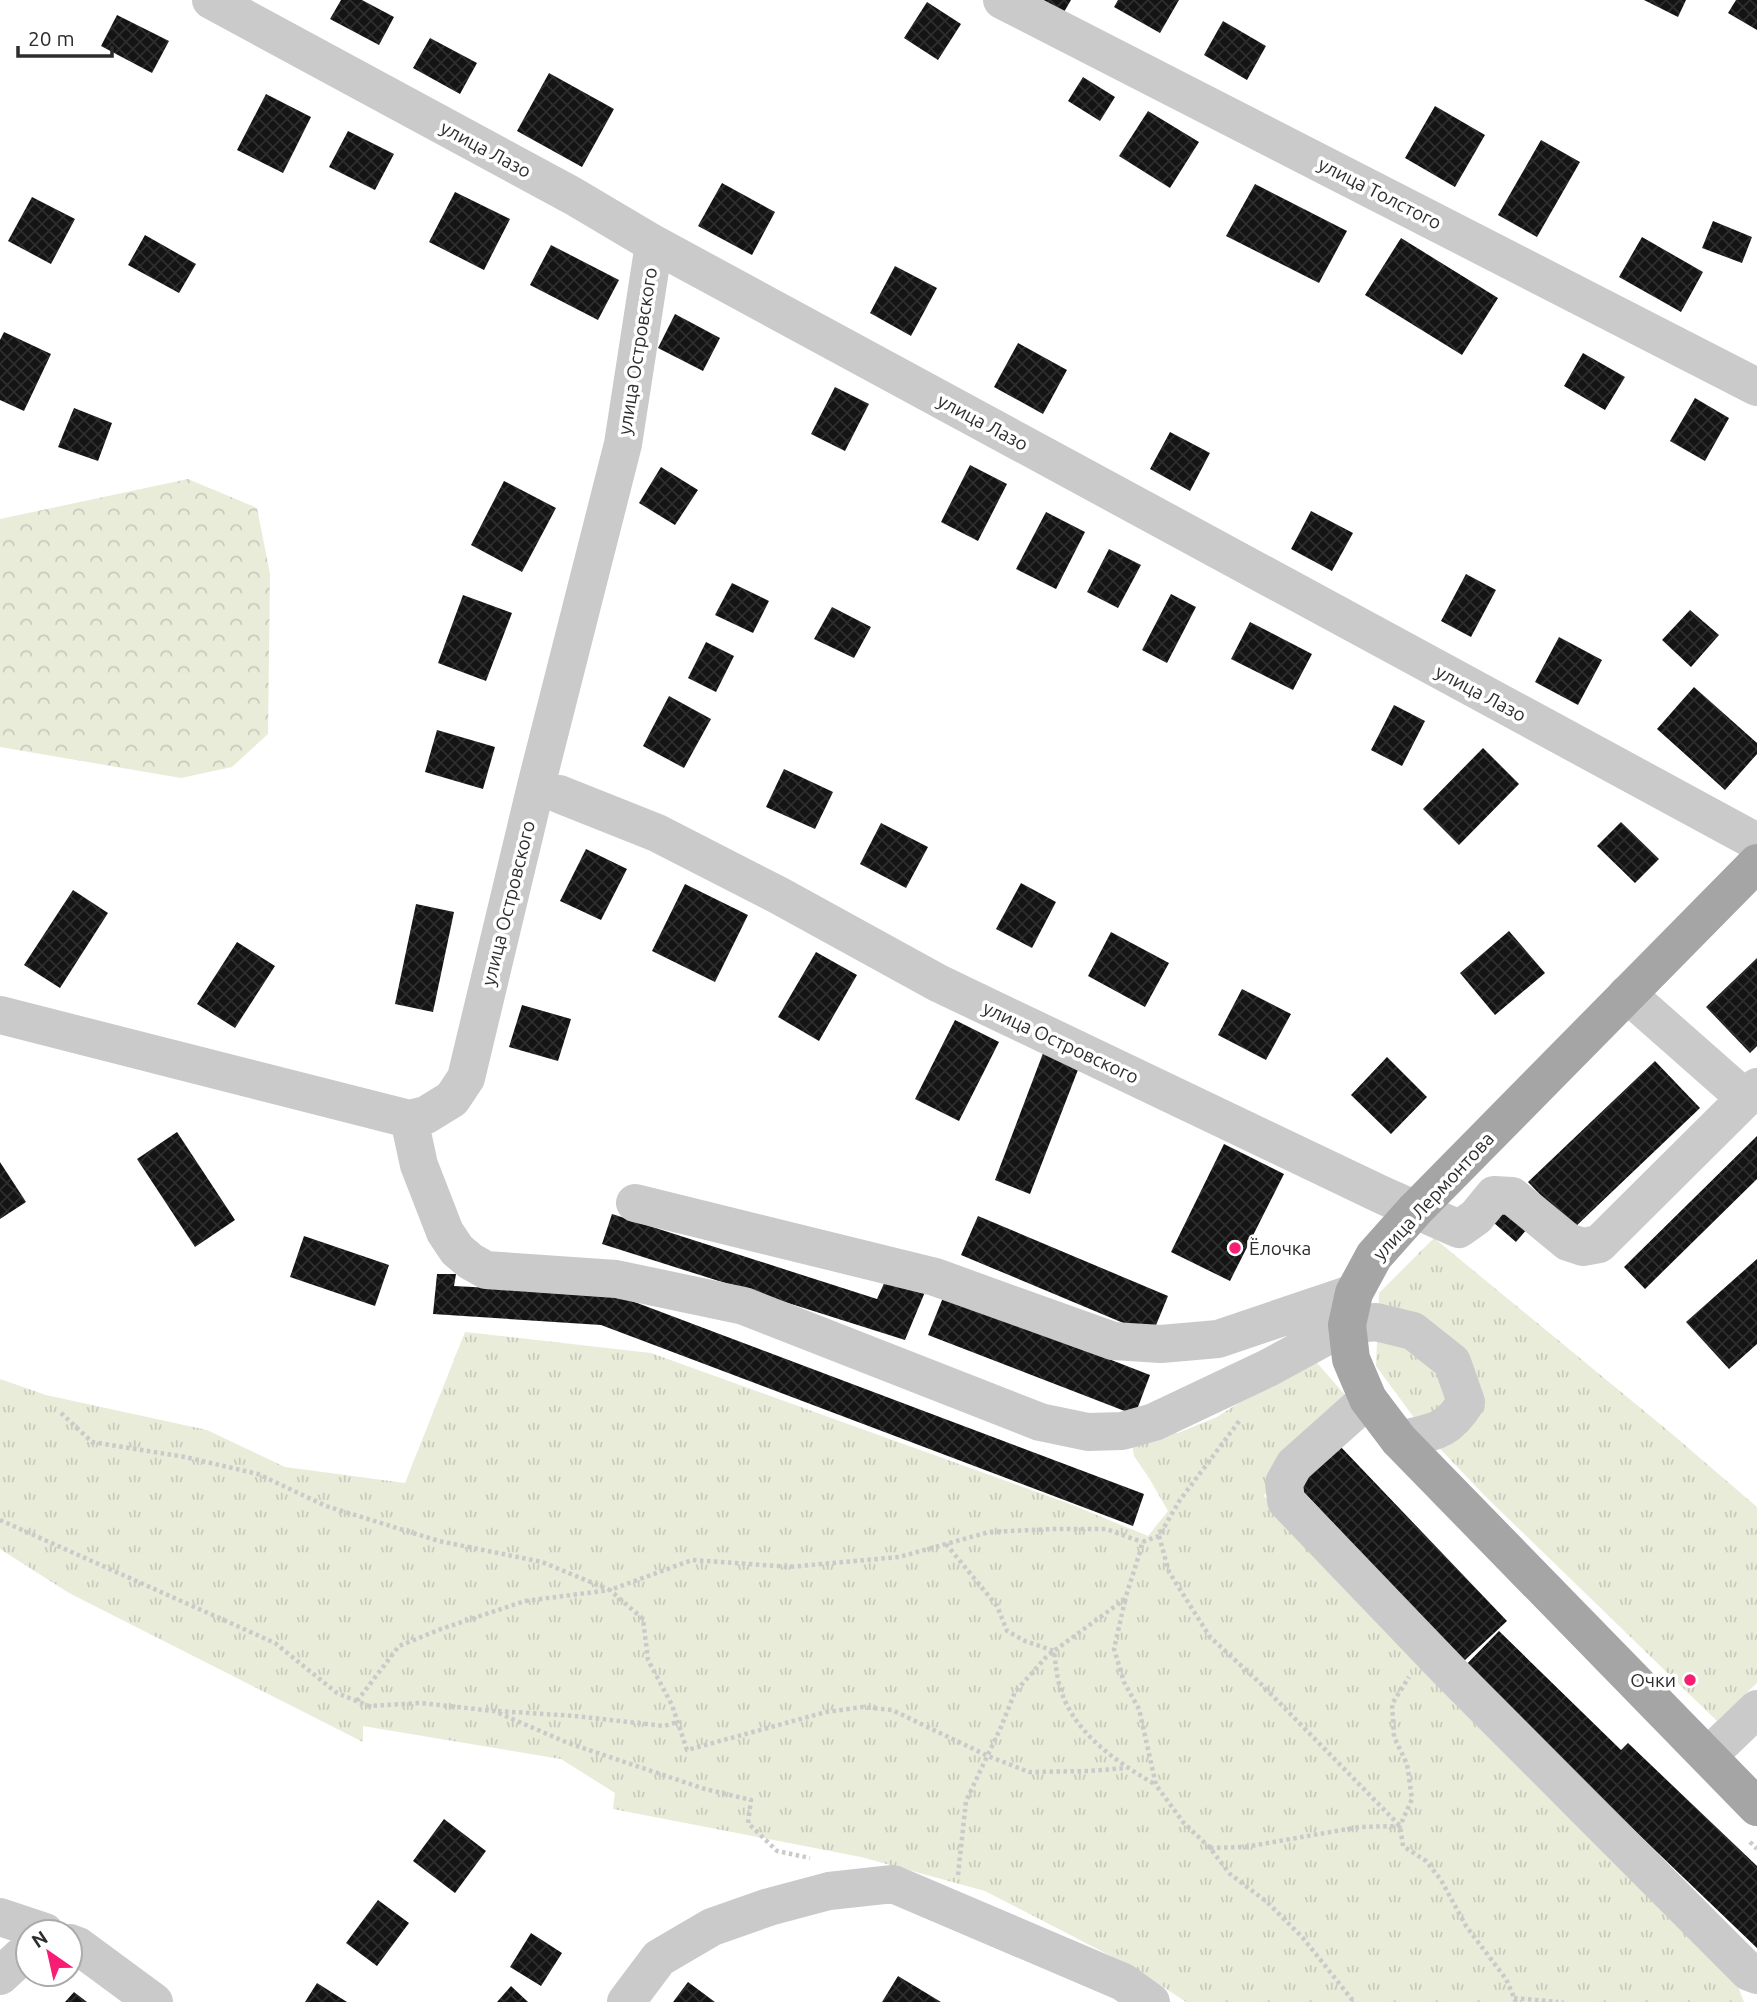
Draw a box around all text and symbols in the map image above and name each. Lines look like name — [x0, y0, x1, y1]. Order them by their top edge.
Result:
scale bar — [18, 14, 112, 58]
text: 20 m — [28, 26, 75, 50]
street label: улица Лазо — [437, 116, 535, 182]
street label: улица Толстого — [1315, 152, 1445, 234]
street label: улица Островского — [613, 266, 661, 436]
street label: улица Лазо — [934, 389, 1032, 455]
street label: улица Лазо — [1432, 660, 1530, 726]
street label: улица Островского — [477, 818, 539, 988]
street label: улица Островского — [980, 996, 1142, 1088]
street label: улица Лермонтова — [1368, 1127, 1498, 1265]
place label: Ёлочка — [1249, 1237, 1311, 1259]
marker: Ёлочка — [1227, 1240, 1243, 1256]
place label: Очки — [1630, 1669, 1676, 1691]
marker: Очки — [1682, 1672, 1698, 1688]
north arrow — [14, 1918, 84, 1988]
text: N — [27, 1926, 52, 1952]

